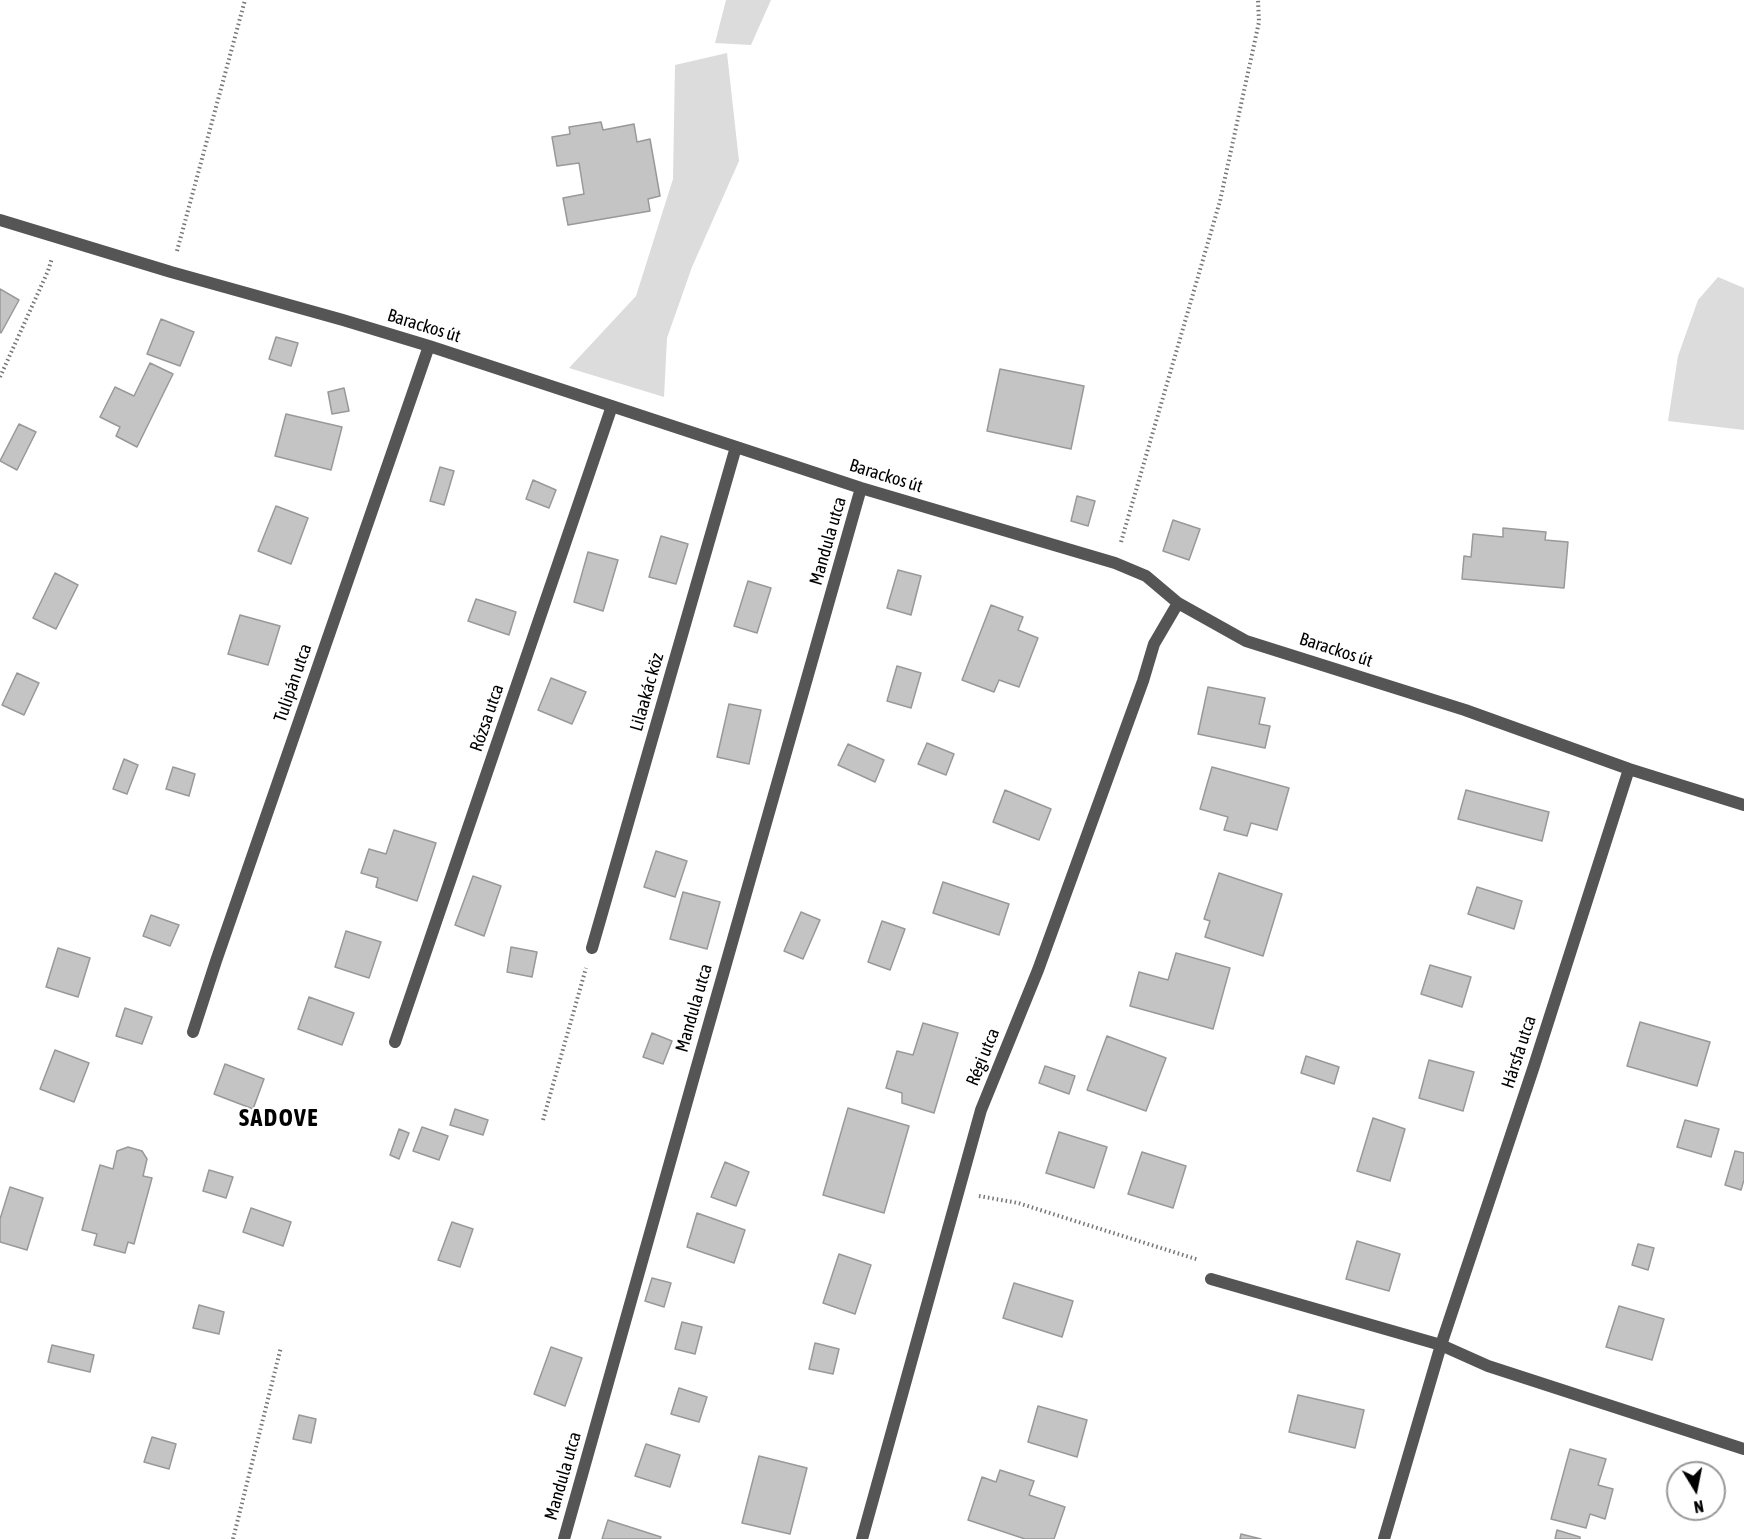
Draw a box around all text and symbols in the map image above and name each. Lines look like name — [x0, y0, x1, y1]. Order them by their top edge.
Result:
street label: Barackos út — [385, 305, 463, 347]
street label: Barackos út — [847, 455, 925, 497]
street label: Mandula utca — [805, 494, 851, 588]
street label: Barackos út — [1297, 628, 1375, 672]
street label: Tulipán utca — [270, 641, 316, 725]
street label: Lilaakác köz — [626, 650, 668, 734]
street label: Rózsa utca — [465, 682, 509, 754]
street label: Mandula utca — [671, 961, 717, 1055]
street label: Hársfa utca — [1497, 1013, 1541, 1091]
street label: Régi utca — [962, 1025, 1004, 1089]
district label: SADOVE — [239, 1104, 319, 1132]
street label: Mandula utca — [540, 1429, 586, 1523]
north arrow — [1666, 1461, 1726, 1521]
text: N — [1693, 1497, 1705, 1516]

